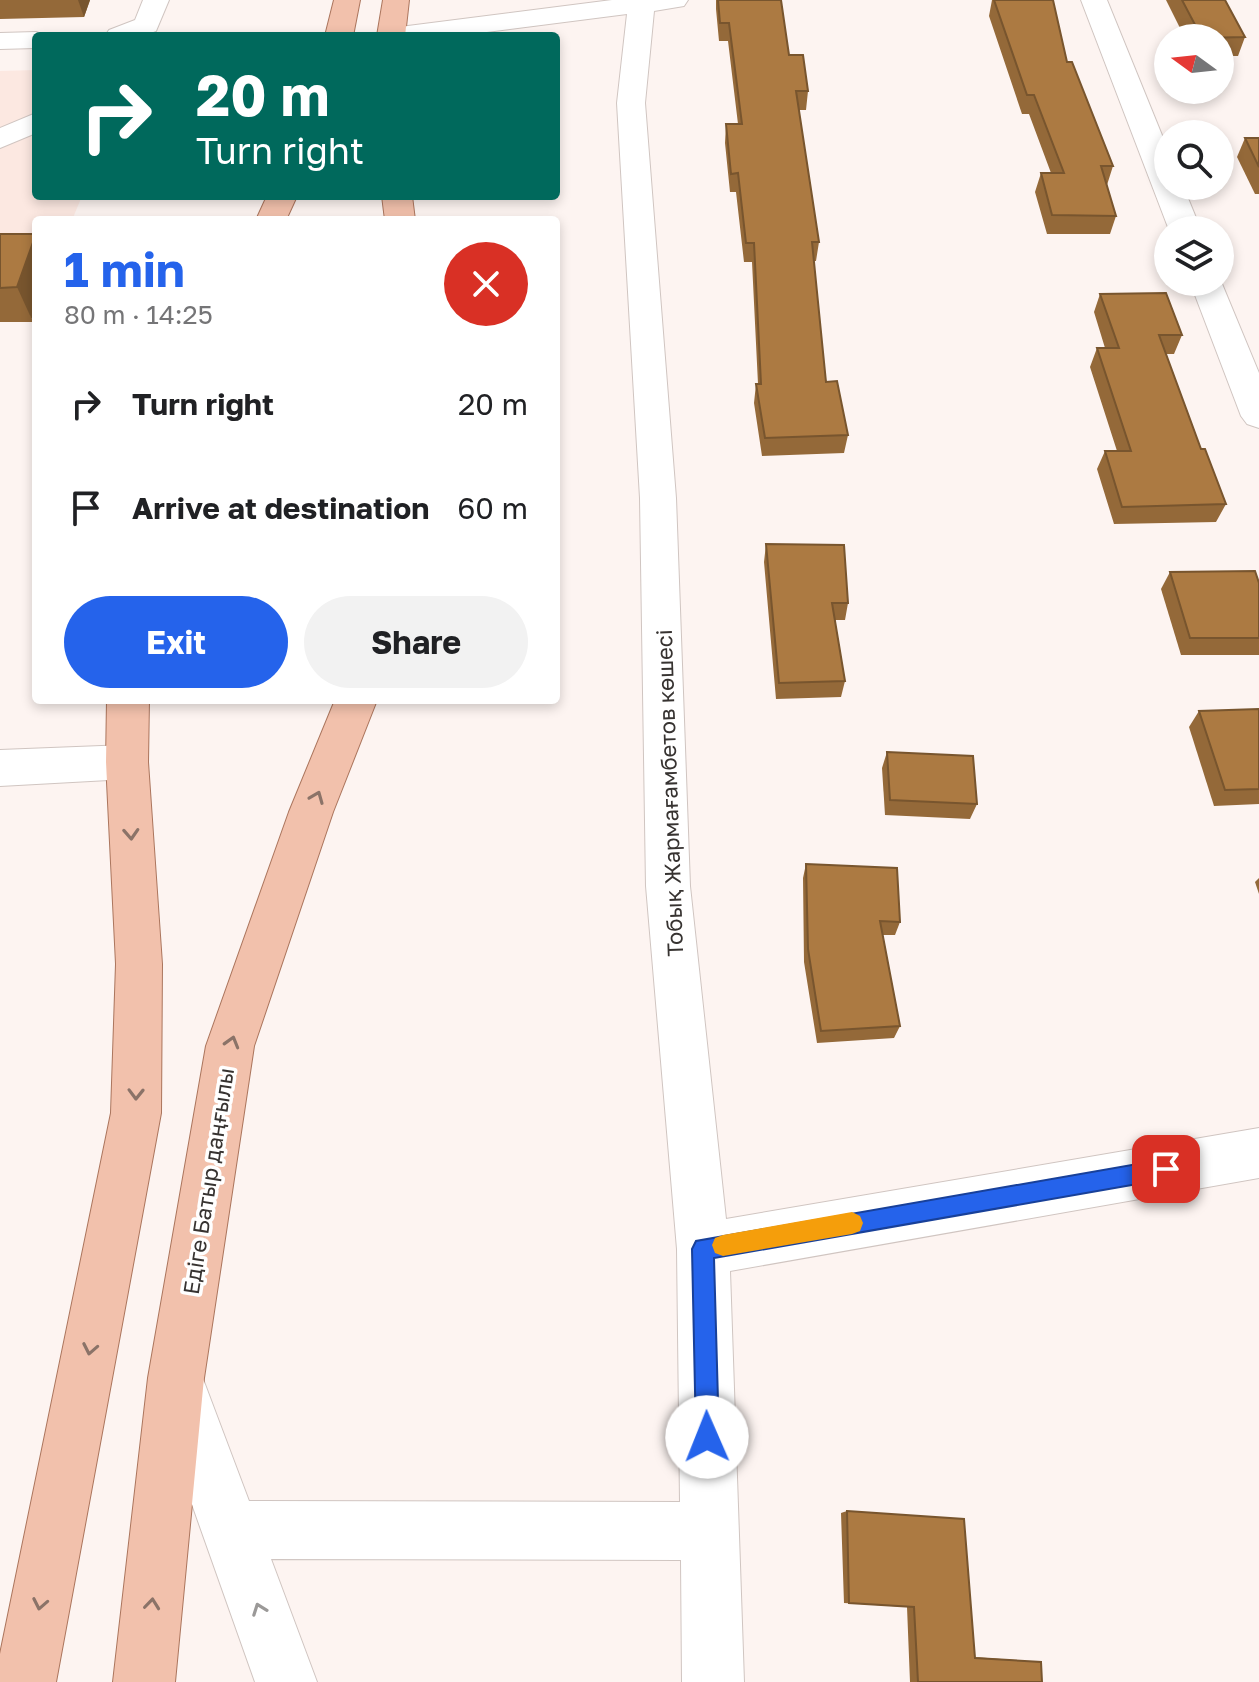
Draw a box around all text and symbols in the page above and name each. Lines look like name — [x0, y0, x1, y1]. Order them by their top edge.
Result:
north arrow — [1154, 24, 1234, 104]
map controls — [1154, 24, 1234, 296]
text: 20 m — [196, 61, 330, 128]
icon: right — [64, 64, 168, 168]
button: search — [1154, 120, 1234, 200]
text: Turn right — [196, 129, 364, 172]
button: layers — [1154, 216, 1234, 296]
text: 1 min — [64, 240, 185, 298]
button: close — [444, 242, 528, 326]
text: 80 m · 14:25 — [64, 299, 213, 330]
icon: right — [64, 382, 108, 426]
text: Turn right — [132, 386, 274, 422]
text: 20 m — [458, 386, 528, 422]
icon: arrive — [64, 486, 108, 530]
text: Arrive at destination — [132, 490, 429, 526]
text: 60 m — [457, 490, 528, 526]
button: Exit — [64, 596, 288, 688]
button: Share — [304, 596, 528, 688]
street label: Тобық Жармағамбетов көшесі — [650, 629, 688, 957]
one-way arrow — [308, 791, 324, 805]
one-way arrow — [123, 828, 140, 841]
one-way arrow — [223, 1036, 239, 1050]
street label: Едіге Батыр даңғылы — [177, 1066, 239, 1296]
one-way arrow — [128, 1088, 145, 1101]
pin — [1132, 1135, 1200, 1203]
icon: arrive — [1144, 1147, 1188, 1191]
one-way arrow — [82, 1342, 99, 1355]
position arrow — [665, 1395, 749, 1479]
one-way arrow — [144, 1597, 161, 1610]
one-way arrow — [33, 1598, 50, 1611]
one-way arrow — [252, 1603, 269, 1617]

